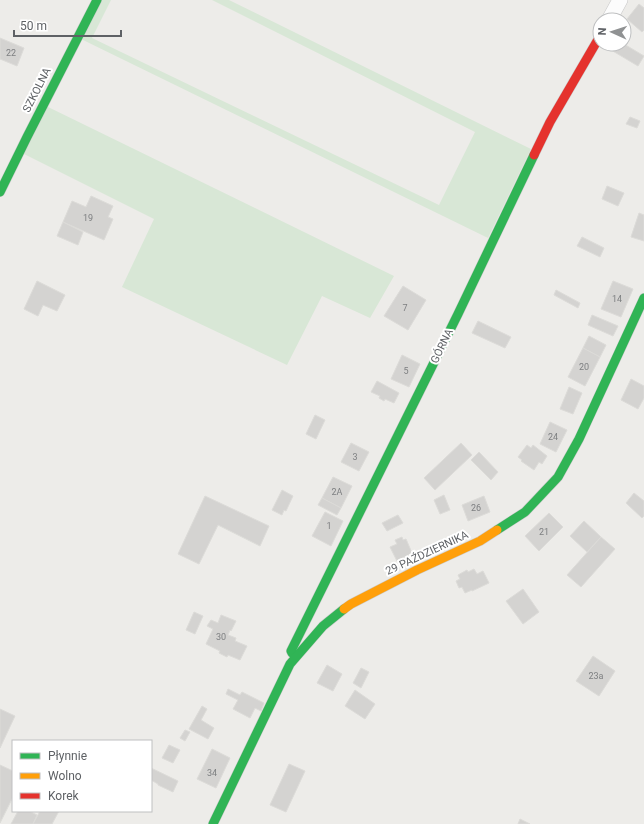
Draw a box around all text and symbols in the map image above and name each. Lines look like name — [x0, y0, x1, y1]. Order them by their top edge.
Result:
scale bar — [14, 12, 121, 38]
north arrow — [592, 12, 632, 52]
text: 50 m — [20, 19, 47, 33]
text: N — [596, 27, 609, 36]
house number: 22 — [6, 48, 16, 58]
street label: SZKOLNA — [20, 65, 54, 115]
house number: 19 — [83, 213, 93, 223]
house number: 14 — [612, 294, 622, 304]
house number: 7 — [402, 303, 408, 313]
street label: GÓRNA — [428, 326, 456, 365]
house number: 20 — [579, 362, 589, 372]
house number: 5 — [403, 366, 409, 376]
house number: 24 — [548, 432, 558, 442]
house number: 3 — [352, 452, 358, 462]
house number: 2A — [332, 487, 343, 497]
house number: 26 — [471, 503, 481, 513]
house number: 1 — [326, 521, 332, 531]
house number: 21 — [539, 527, 549, 537]
street label: 29 PAŹDZIERNIKA — [384, 528, 471, 578]
house number: 30 — [216, 632, 226, 642]
house number: 23a — [588, 671, 604, 681]
legend — [12, 740, 152, 812]
text: Płynnie — [48, 749, 87, 763]
house number: 34 — [207, 768, 217, 778]
text: Wolno — [48, 769, 82, 783]
text: Korek — [48, 789, 80, 803]

